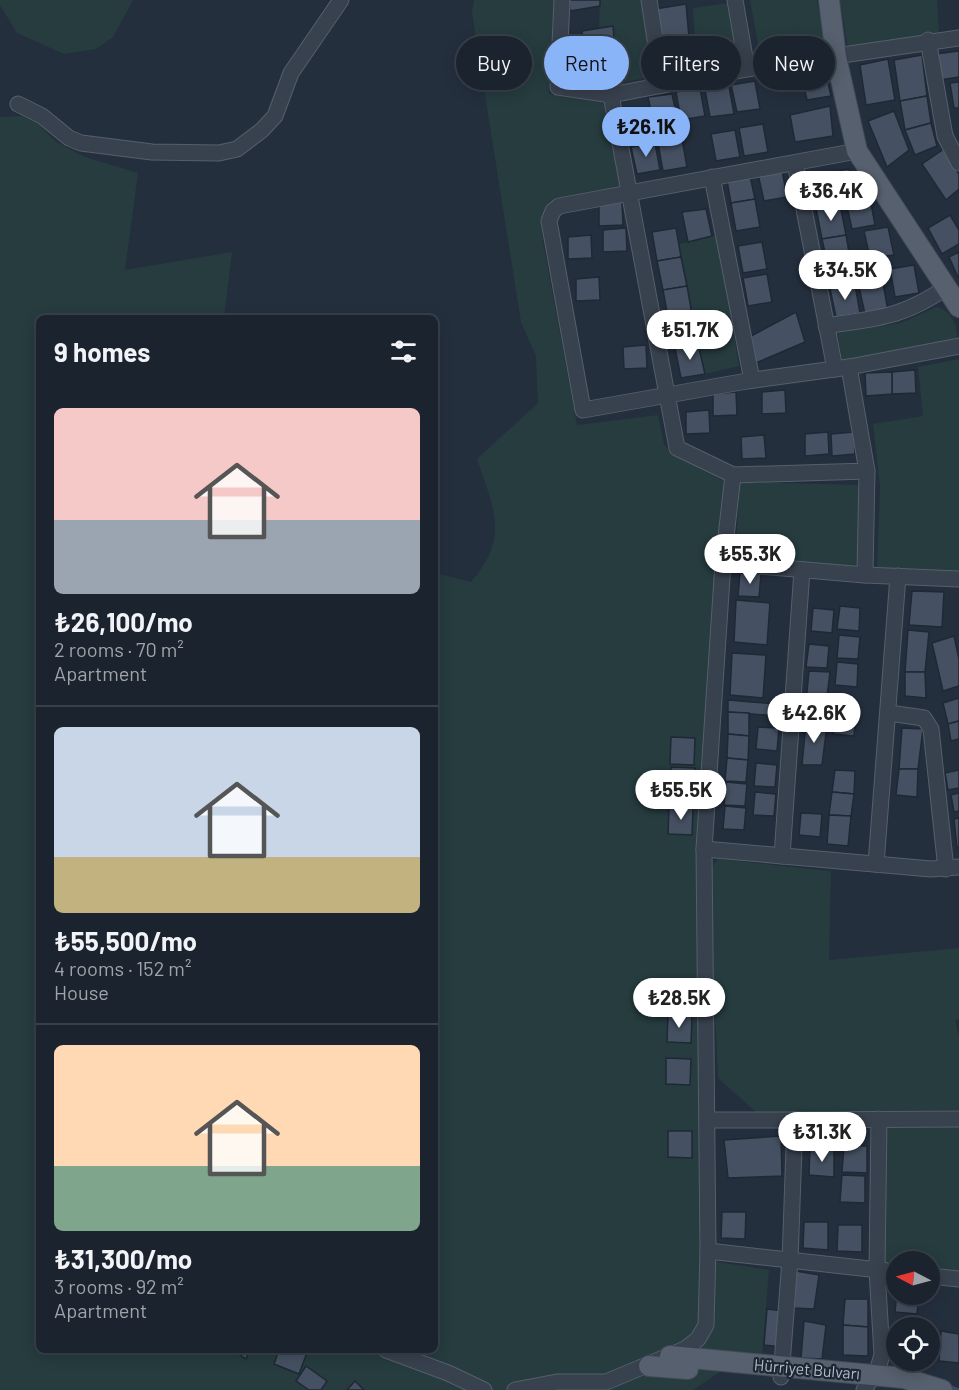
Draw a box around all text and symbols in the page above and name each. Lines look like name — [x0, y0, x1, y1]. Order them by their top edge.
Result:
chip: Buy — [456, 36, 532, 90]
chip: Rent — [544, 36, 629, 90]
chip: Filters — [641, 36, 741, 90]
chip: New — [753, 36, 835, 90]
pin: ₺26.1K — [597, 107, 695, 158]
text: ₺26.1K — [616, 114, 676, 138]
pin: ₺36.4K — [782, 171, 880, 222]
text: ₺36.4K — [799, 178, 863, 202]
pin: ₺34.5K — [796, 250, 894, 301]
text: ₺34.5K — [813, 257, 877, 281]
pin: ₺51.7K — [641, 310, 739, 361]
text: ₺51.7K — [661, 317, 719, 341]
icon: filters — [387, 335, 420, 368]
text: 9 homes — [54, 336, 150, 367]
icon: home — [183, 447, 291, 555]
pin: ₺55.3K — [701, 534, 799, 585]
text: ₺55.3K — [718, 541, 782, 565]
text: ₺26,100/mo — [54, 606, 193, 637]
text: 2 rooms · 70 m² — [54, 637, 184, 661]
text: Apartment — [54, 661, 147, 685]
pin: ₺42.6K — [765, 693, 863, 744]
text: ₺42.6K — [782, 700, 846, 724]
icon: home — [183, 766, 291, 874]
pin: ₺55.5K — [632, 770, 730, 821]
text: ₺55.5K — [649, 777, 713, 801]
text: ₺55,500/mo — [54, 925, 197, 956]
text: 4 rooms · 152 m² — [54, 956, 191, 980]
pin: ₺28.5K — [630, 978, 728, 1029]
text: House — [54, 980, 109, 1004]
text: ₺28.5K — [647, 985, 711, 1009]
icon: home — [183, 1084, 291, 1192]
pin: ₺31.3K — [773, 1112, 871, 1163]
text: ₺31.3K — [792, 1119, 852, 1143]
text: ₺31,300/mo — [54, 1243, 192, 1274]
north arrow — [886, 1251, 940, 1305]
map controls — [886, 1251, 940, 1371]
text: 3 rooms · 92 m² — [54, 1274, 184, 1298]
text: Apartment — [54, 1298, 147, 1322]
button: locate — [886, 1317, 940, 1371]
street label: Hürriyet Bulvarı — [753, 1354, 861, 1383]

